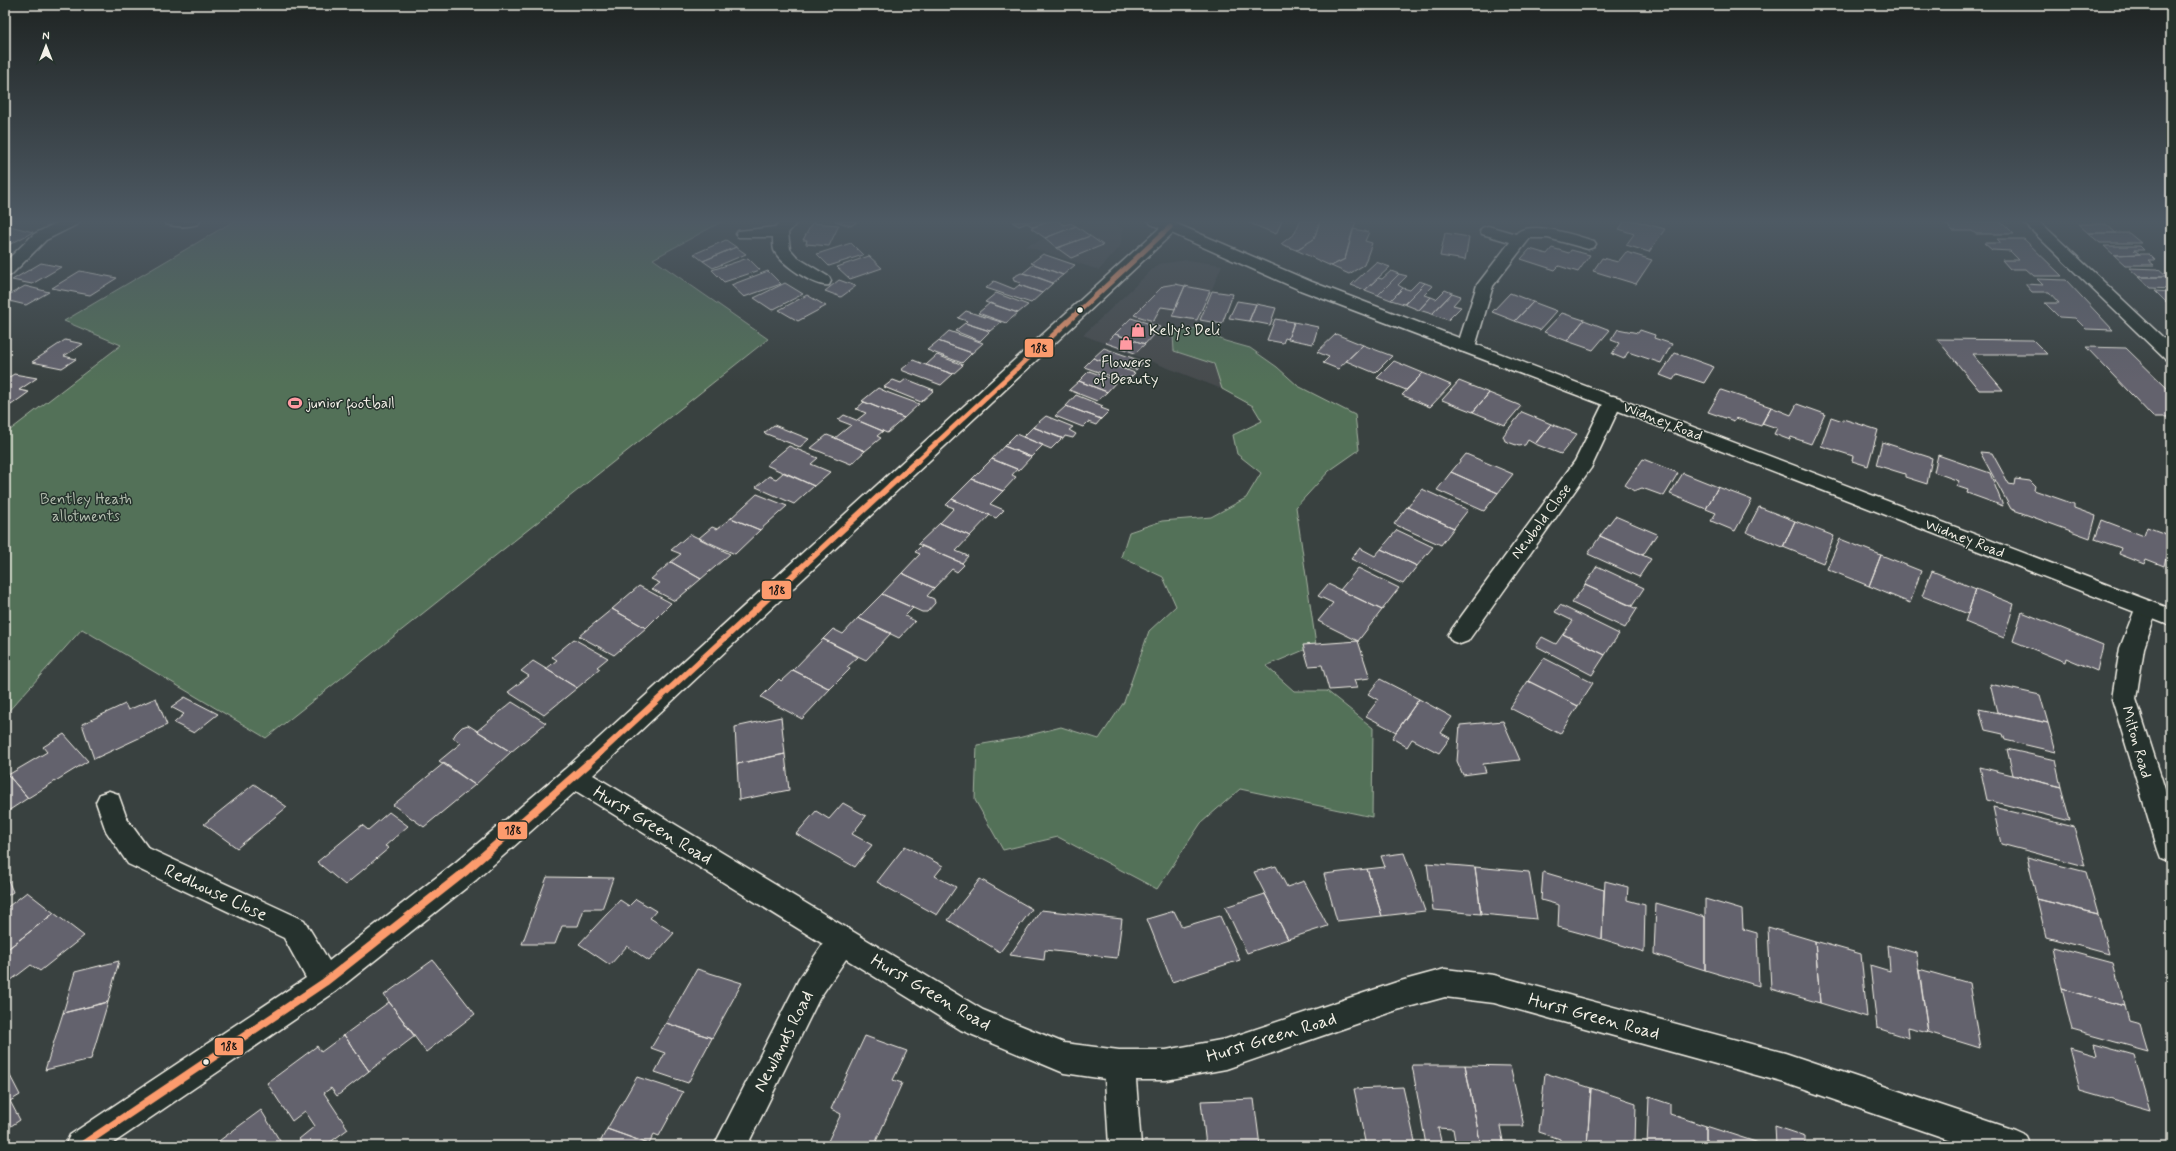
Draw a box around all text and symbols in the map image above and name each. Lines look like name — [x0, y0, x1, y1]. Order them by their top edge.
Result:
north arrow — [26, 26, 66, 66]
text: N — [42, 30, 50, 44]
unlabelled marker — [1075, 305, 1085, 315]
place label: Kelly’s Deli — [1149, 321, 1220, 341]
shop icon: Kelly’s Deli — [1130, 322, 1146, 338]
shop icon: Flowers of Beauty — [1118, 335, 1134, 351]
line badge: 188 — [1024, 338, 1054, 358]
text: 188 — [1031, 342, 1047, 356]
place label: Flowers of Beauty — [1094, 353, 1159, 390]
place label: junior football — [305, 394, 395, 416]
sports icon: junior football — [287, 395, 303, 411]
street label: Widney Road — [1620, 398, 1705, 446]
street label: Newbold Close — [1507, 480, 1577, 563]
park label: Bentley Heath allotments — [40, 490, 132, 527]
street label: Widney Road — [1922, 515, 2007, 563]
line badge: 188 — [761, 580, 792, 600]
text: 188 — [769, 584, 785, 598]
street label: Milton Road — [2116, 704, 2156, 781]
street label: Hurst Green Road — [588, 781, 717, 871]
line badge: 188 — [497, 821, 528, 840]
text: 188 — [505, 824, 521, 838]
street label: Redhouse Close — [160, 858, 271, 927]
street label: Hurst Green Road — [866, 949, 995, 1037]
street label: Newlands Road — [748, 987, 820, 1096]
street label: Hurst Green Road — [1525, 988, 1662, 1046]
street label: Hurst Green Road — [1203, 1007, 1339, 1069]
line badge: 188 — [214, 1037, 244, 1056]
text: 188 — [221, 1040, 237, 1054]
unlabelled marker — [201, 1057, 211, 1067]

